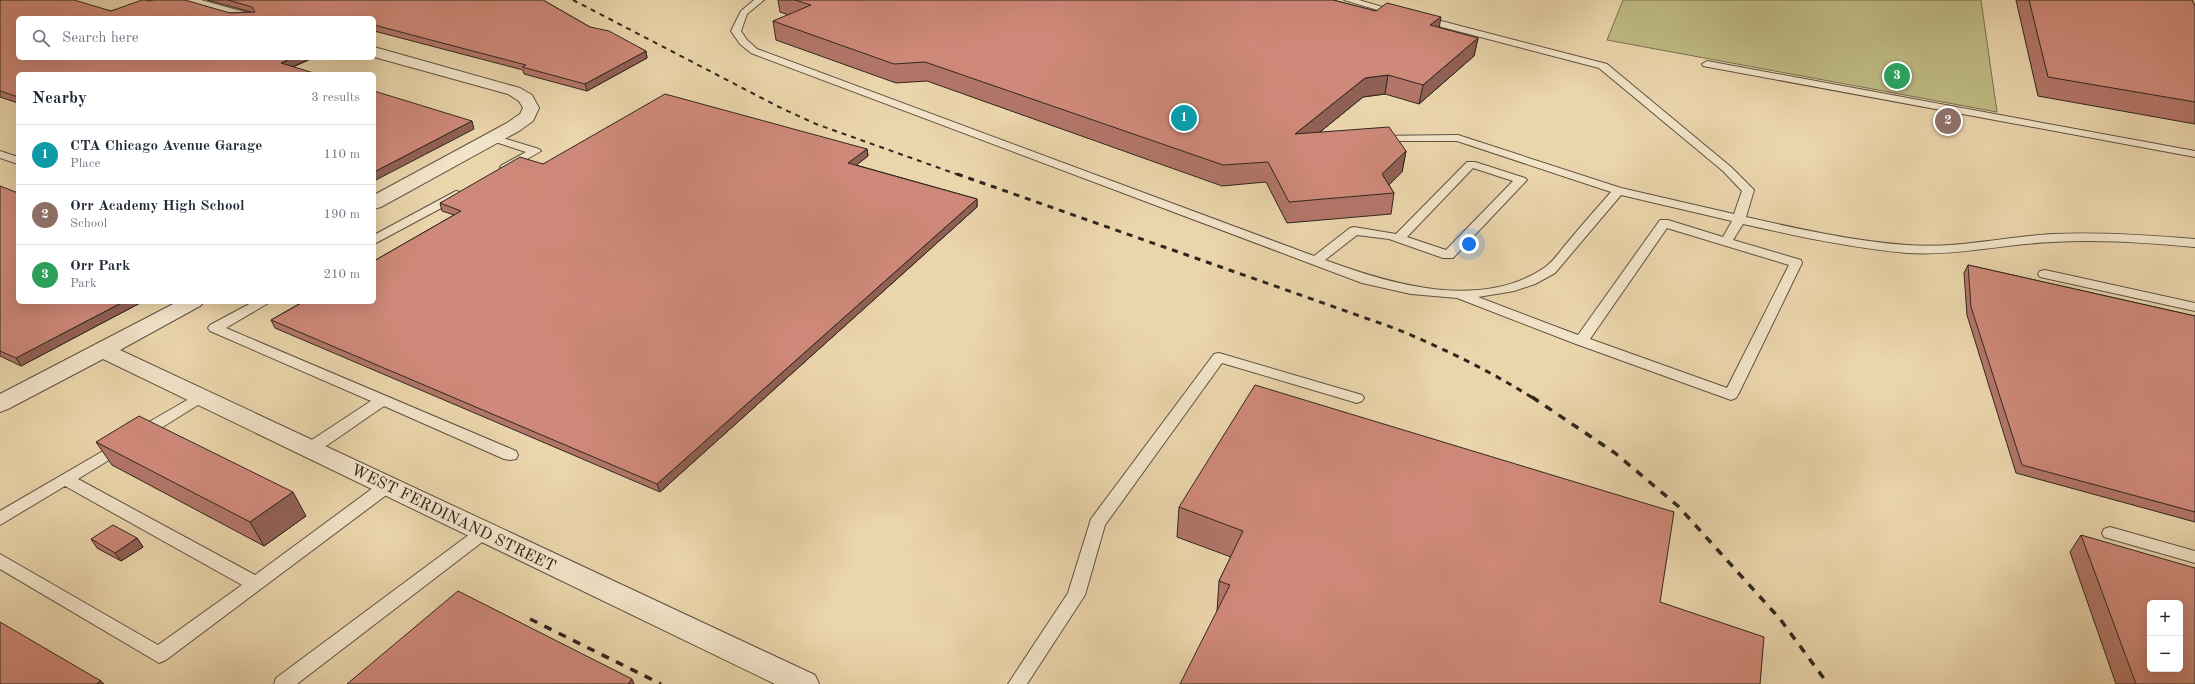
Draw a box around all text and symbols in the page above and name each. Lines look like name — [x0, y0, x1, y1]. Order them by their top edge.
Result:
search box — [16, 16, 376, 60]
icon: search — [30, 27, 52, 49]
text: Search here — [62, 31, 139, 46]
pin: 3 — [1884, 61, 1910, 91]
text: Nearby — [32, 90, 87, 107]
text: 3 results — [311, 91, 360, 104]
pin: 1 — [1171, 103, 1197, 133]
pin: 2 — [1935, 106, 1961, 136]
text: CTA Chicago Avenue Garage — [70, 139, 262, 154]
text: 1 — [41, 148, 49, 161]
text: 110 m — [323, 148, 360, 161]
text: Place — [70, 157, 100, 170]
text: Orr Academy High School — [70, 199, 245, 214]
text: 2 — [41, 208, 49, 221]
text: 190 m — [323, 208, 360, 221]
text: School — [70, 217, 107, 230]
your location — [1459, 234, 1479, 254]
text: Orr Park — [70, 259, 130, 274]
text: 3 — [41, 268, 49, 281]
text: 210 m — [323, 268, 360, 281]
text: Park — [70, 277, 97, 290]
street label: WEST FERDINAND STREET — [348, 462, 558, 575]
map controls — [2147, 600, 2183, 672]
button: + — [2147, 600, 2183, 636]
button: − — [2147, 636, 2183, 672]

